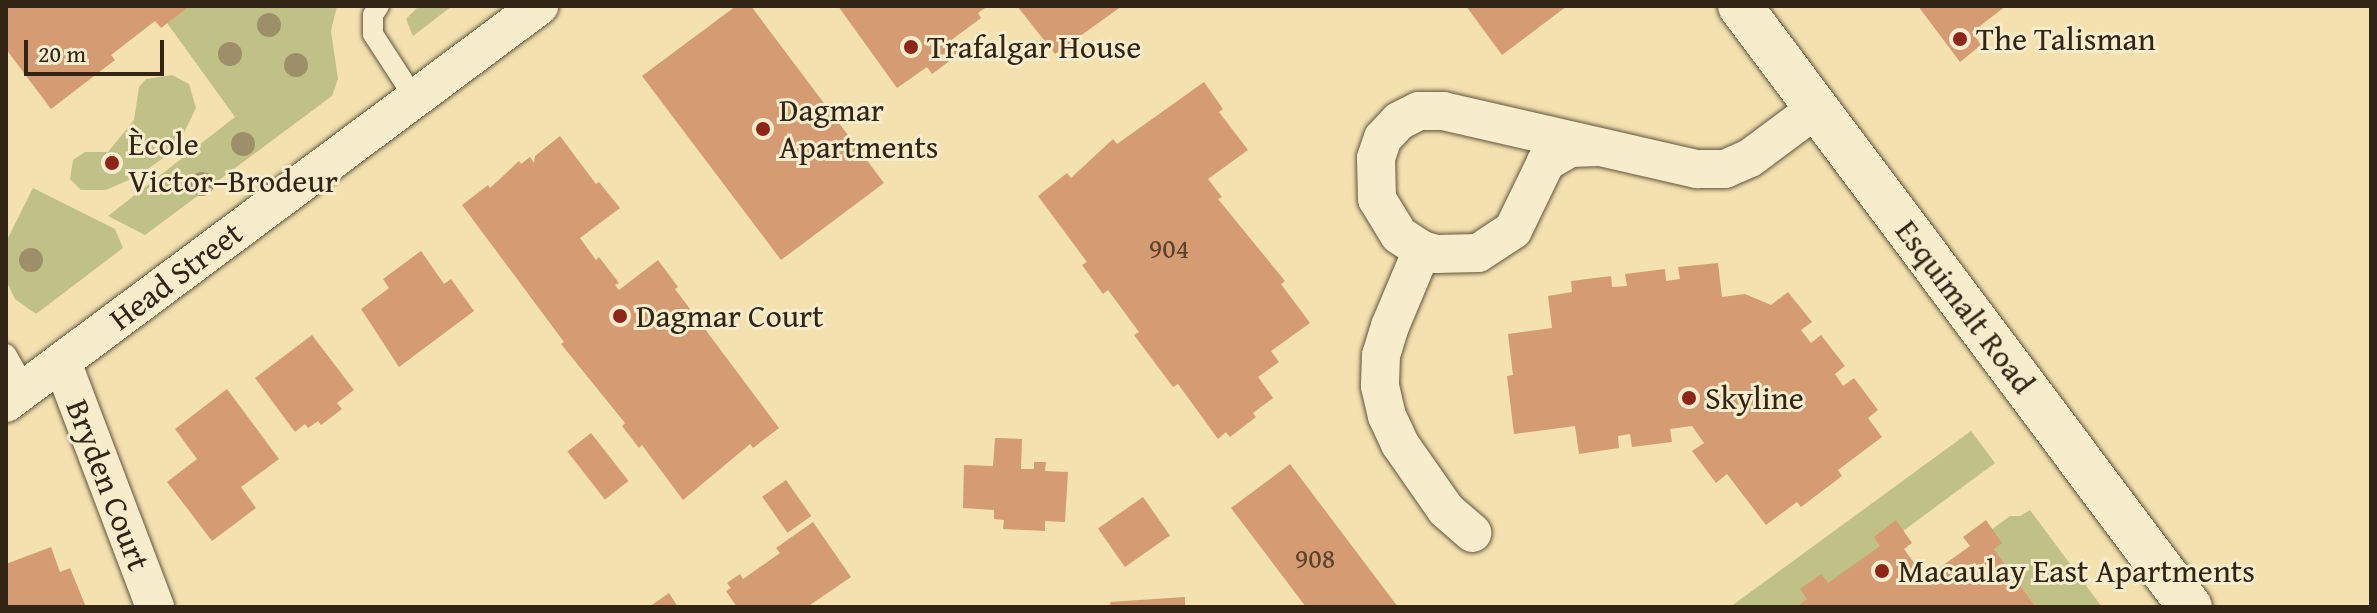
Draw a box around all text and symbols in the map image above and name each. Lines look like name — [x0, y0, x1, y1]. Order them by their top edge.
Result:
place label: The Talisman — [1976, 20, 2156, 58]
scale bar — [28, 24, 168, 74]
place label: Trafalgar House — [927, 28, 1141, 66]
marker: The Talisman — [1951, 30, 1969, 48]
text: 20 m — [38, 36, 86, 71]
marker: Trafalgar House — [902, 38, 920, 56]
place label: Dagmar Apartments — [779, 92, 938, 167]
marker: Dagmar Apartments — [754, 120, 772, 138]
place label: Ècole Victor–Brodeur — [128, 126, 338, 201]
marker: Ècole Victor–Brodeur — [103, 154, 121, 172]
street label: Esquimalt Road — [1887, 213, 2043, 401]
street label: Head Street — [102, 214, 250, 338]
house number: 904 — [1149, 231, 1189, 265]
place label: Dagmar Court — [636, 297, 824, 335]
marker: Dagmar Court — [611, 307, 629, 325]
place label: Skyline — [1705, 379, 1804, 417]
marker: Skyline — [1680, 389, 1698, 407]
street label: Bryden Court — [58, 394, 158, 576]
house number: 908 — [1295, 541, 1335, 575]
place label: Macaulay East Apartments — [1898, 552, 2255, 590]
marker: Macaulay East Apartments — [1873, 562, 1891, 580]

